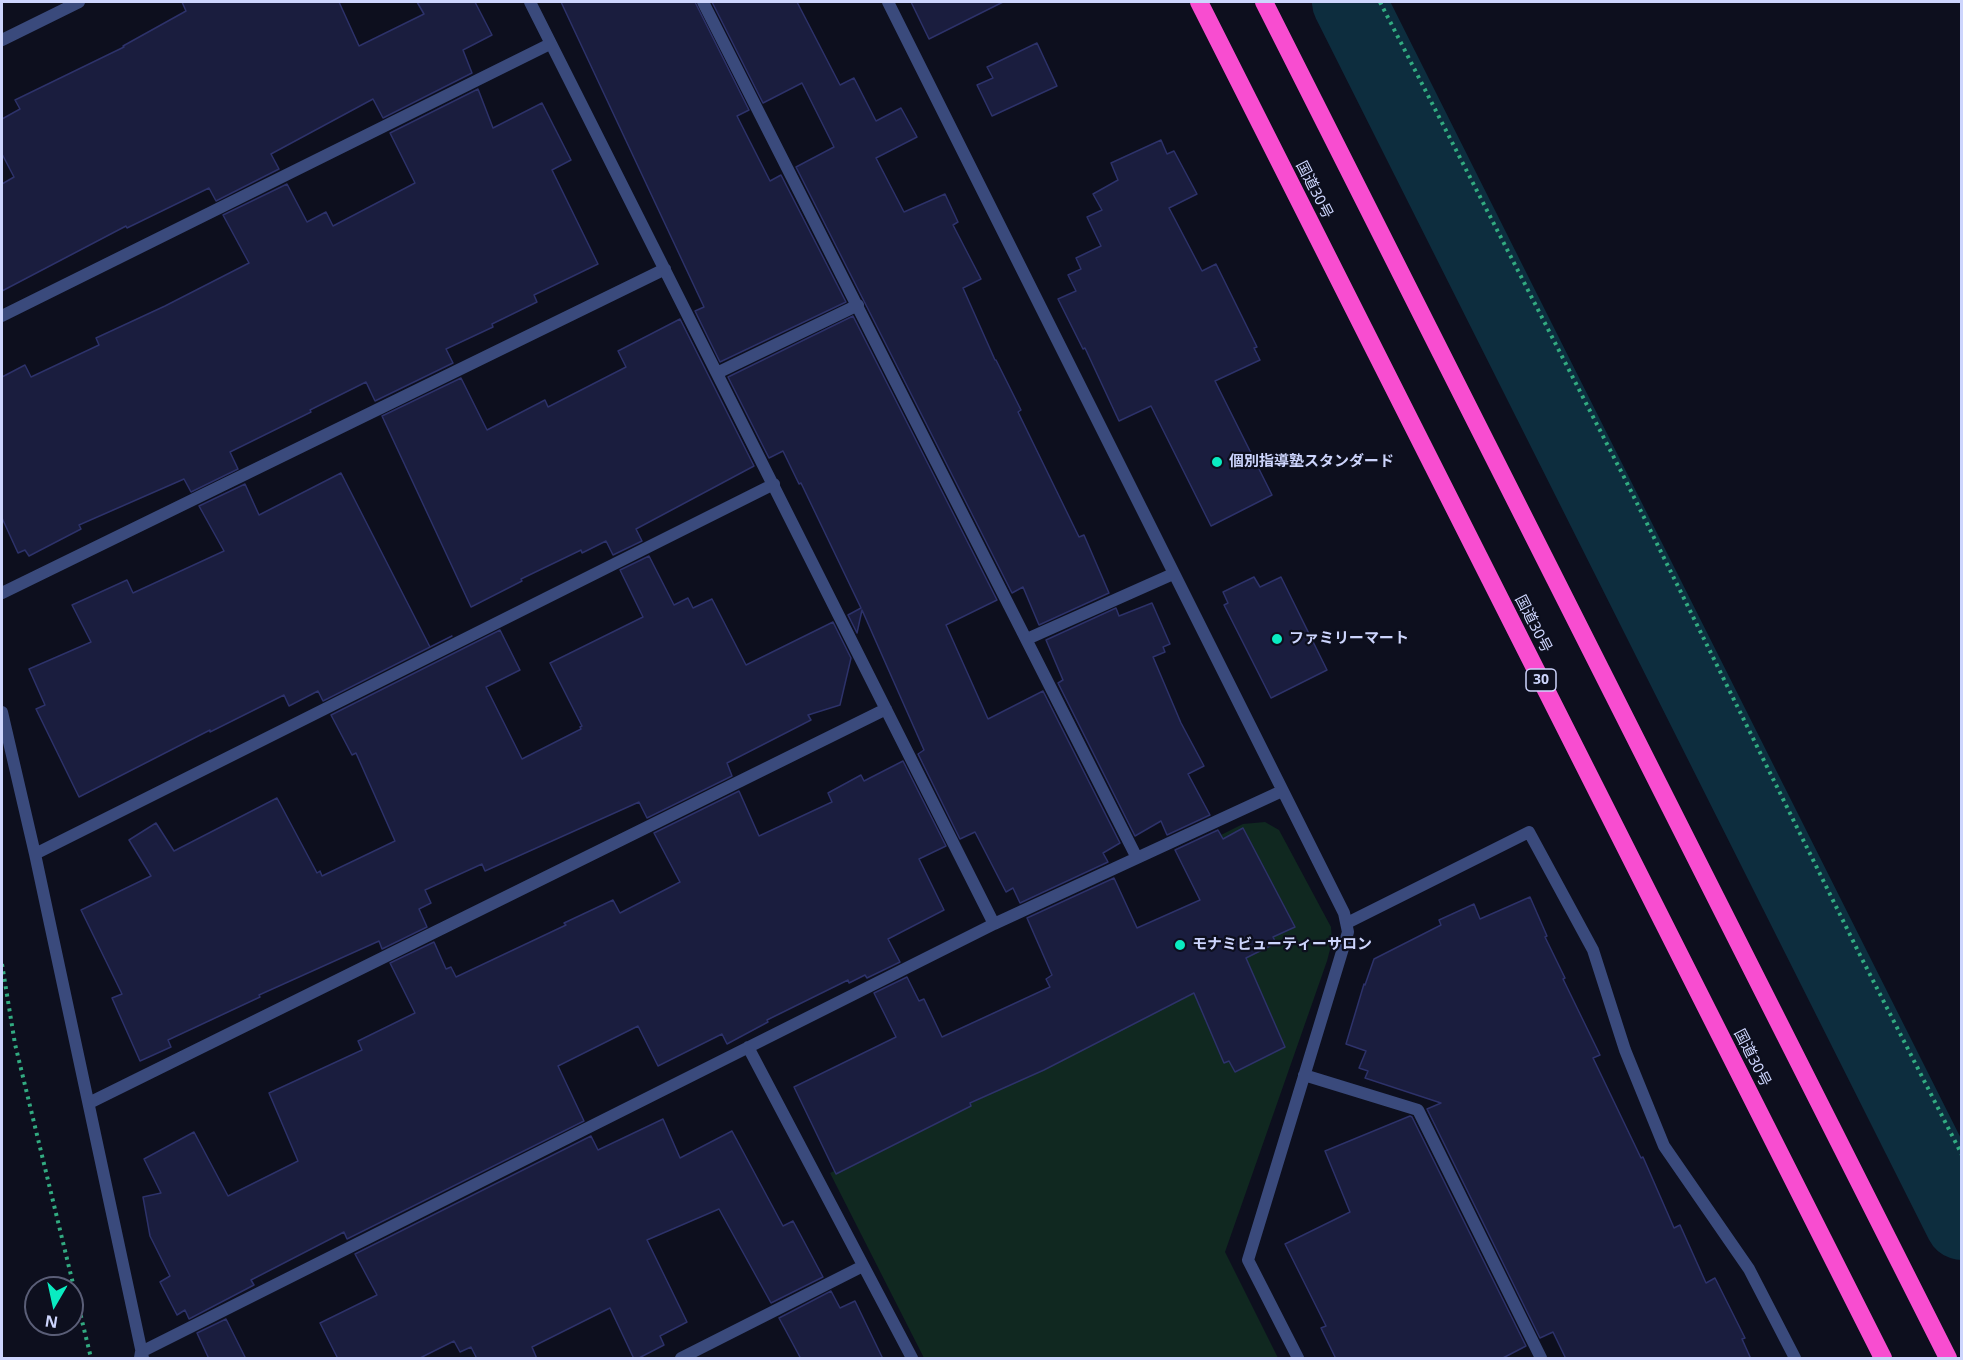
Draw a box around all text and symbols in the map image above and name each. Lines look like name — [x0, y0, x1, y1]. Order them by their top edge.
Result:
street label: 国道30号 — [1292, 158, 1336, 222]
place label: 個別指導塾スタンダード — [1229, 453, 1394, 471]
marker: 個別指導塾スタンダード — [1210, 455, 1224, 469]
street label: 国道30号 — [1511, 592, 1555, 656]
place label: ファミリーマート — [1289, 630, 1409, 648]
marker: ファミリーマート — [1270, 632, 1284, 646]
road number: 30 — [1526, 669, 1556, 691]
place label: モナミビューティーサロン — [1192, 936, 1372, 954]
marker: モナミビューティーサロン — [1173, 938, 1187, 952]
street label: 国道30号 — [1730, 1026, 1774, 1090]
north arrow — [24, 1276, 84, 1336]
text: N — [43, 1310, 60, 1334]

